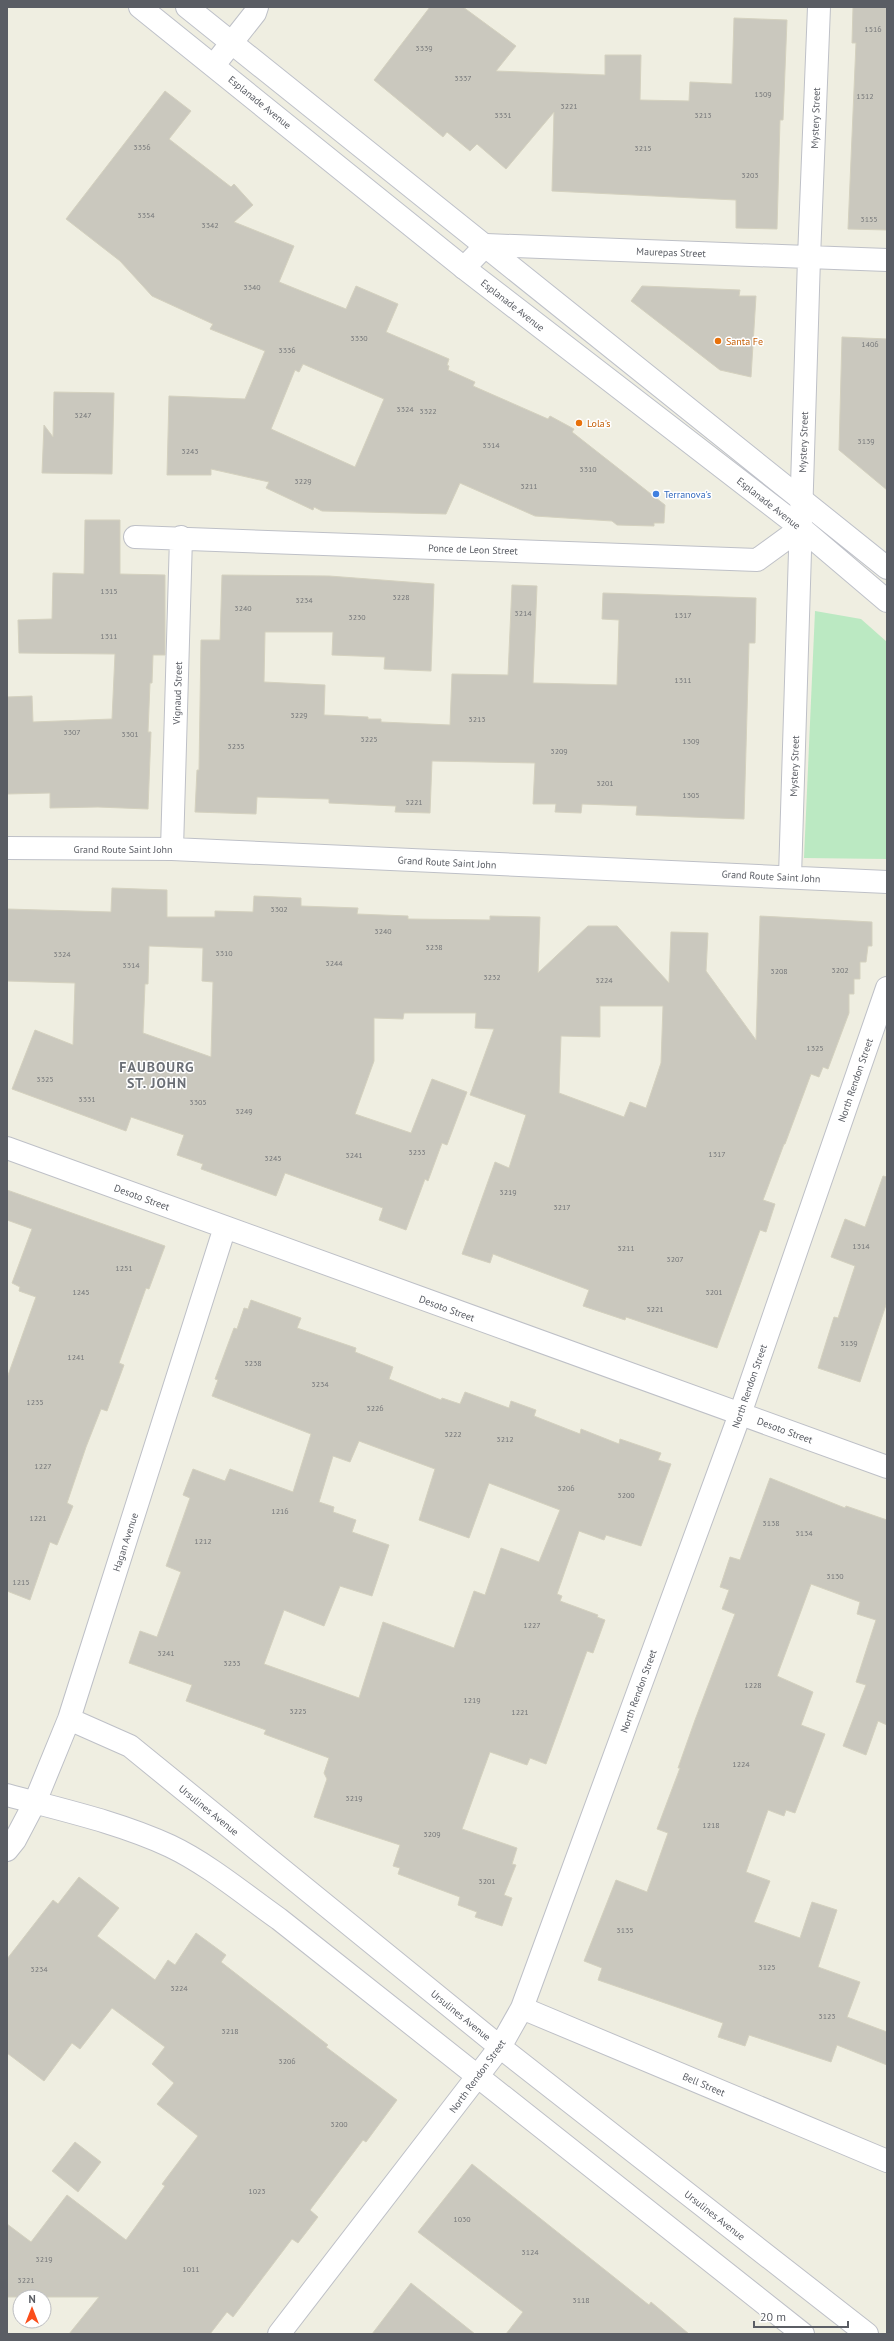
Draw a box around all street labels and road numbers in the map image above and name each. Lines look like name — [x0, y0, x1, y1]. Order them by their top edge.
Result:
street label: Esplanade Avenue — [226, 73, 294, 132]
street label: Mystery Street — [808, 87, 823, 149]
street label: Maurepas Street — [636, 245, 707, 260]
street label: Esplanade Avenue — [478, 276, 547, 334]
street label: Mystery Street — [796, 411, 811, 473]
street label: Esplanade Avenue — [734, 474, 803, 532]
street label: Ponce de Leon Street — [428, 541, 519, 558]
street label: Vignaud Street — [170, 661, 185, 726]
street label: Mystery Street — [787, 735, 802, 797]
street label: Grand Route Saint John — [74, 843, 172, 856]
street label: Grand Route Saint John — [397, 853, 497, 872]
street label: Grand Route Saint John — [721, 867, 821, 886]
street label: North Rendon Street — [835, 1036, 876, 1124]
street label: Desoto Street — [112, 1181, 172, 1214]
street label: Desoto Street — [417, 1292, 477, 1325]
street label: North Rendon Street — [729, 1342, 770, 1430]
street label: Desoto Street — [755, 1414, 815, 1447]
street label: Hagan Avenue — [110, 1511, 141, 1573]
street label: North Rendon Street — [617, 1647, 660, 1735]
street label: Ursulines Avenue — [176, 1782, 241, 1839]
street label: Ursulines Avenue — [428, 1987, 493, 2044]
street label: North Rendon Street — [446, 2036, 509, 2116]
street label: Bell Street — [681, 2070, 728, 2099]
street label: Ursulines Avenue — [682, 2188, 748, 2243]

